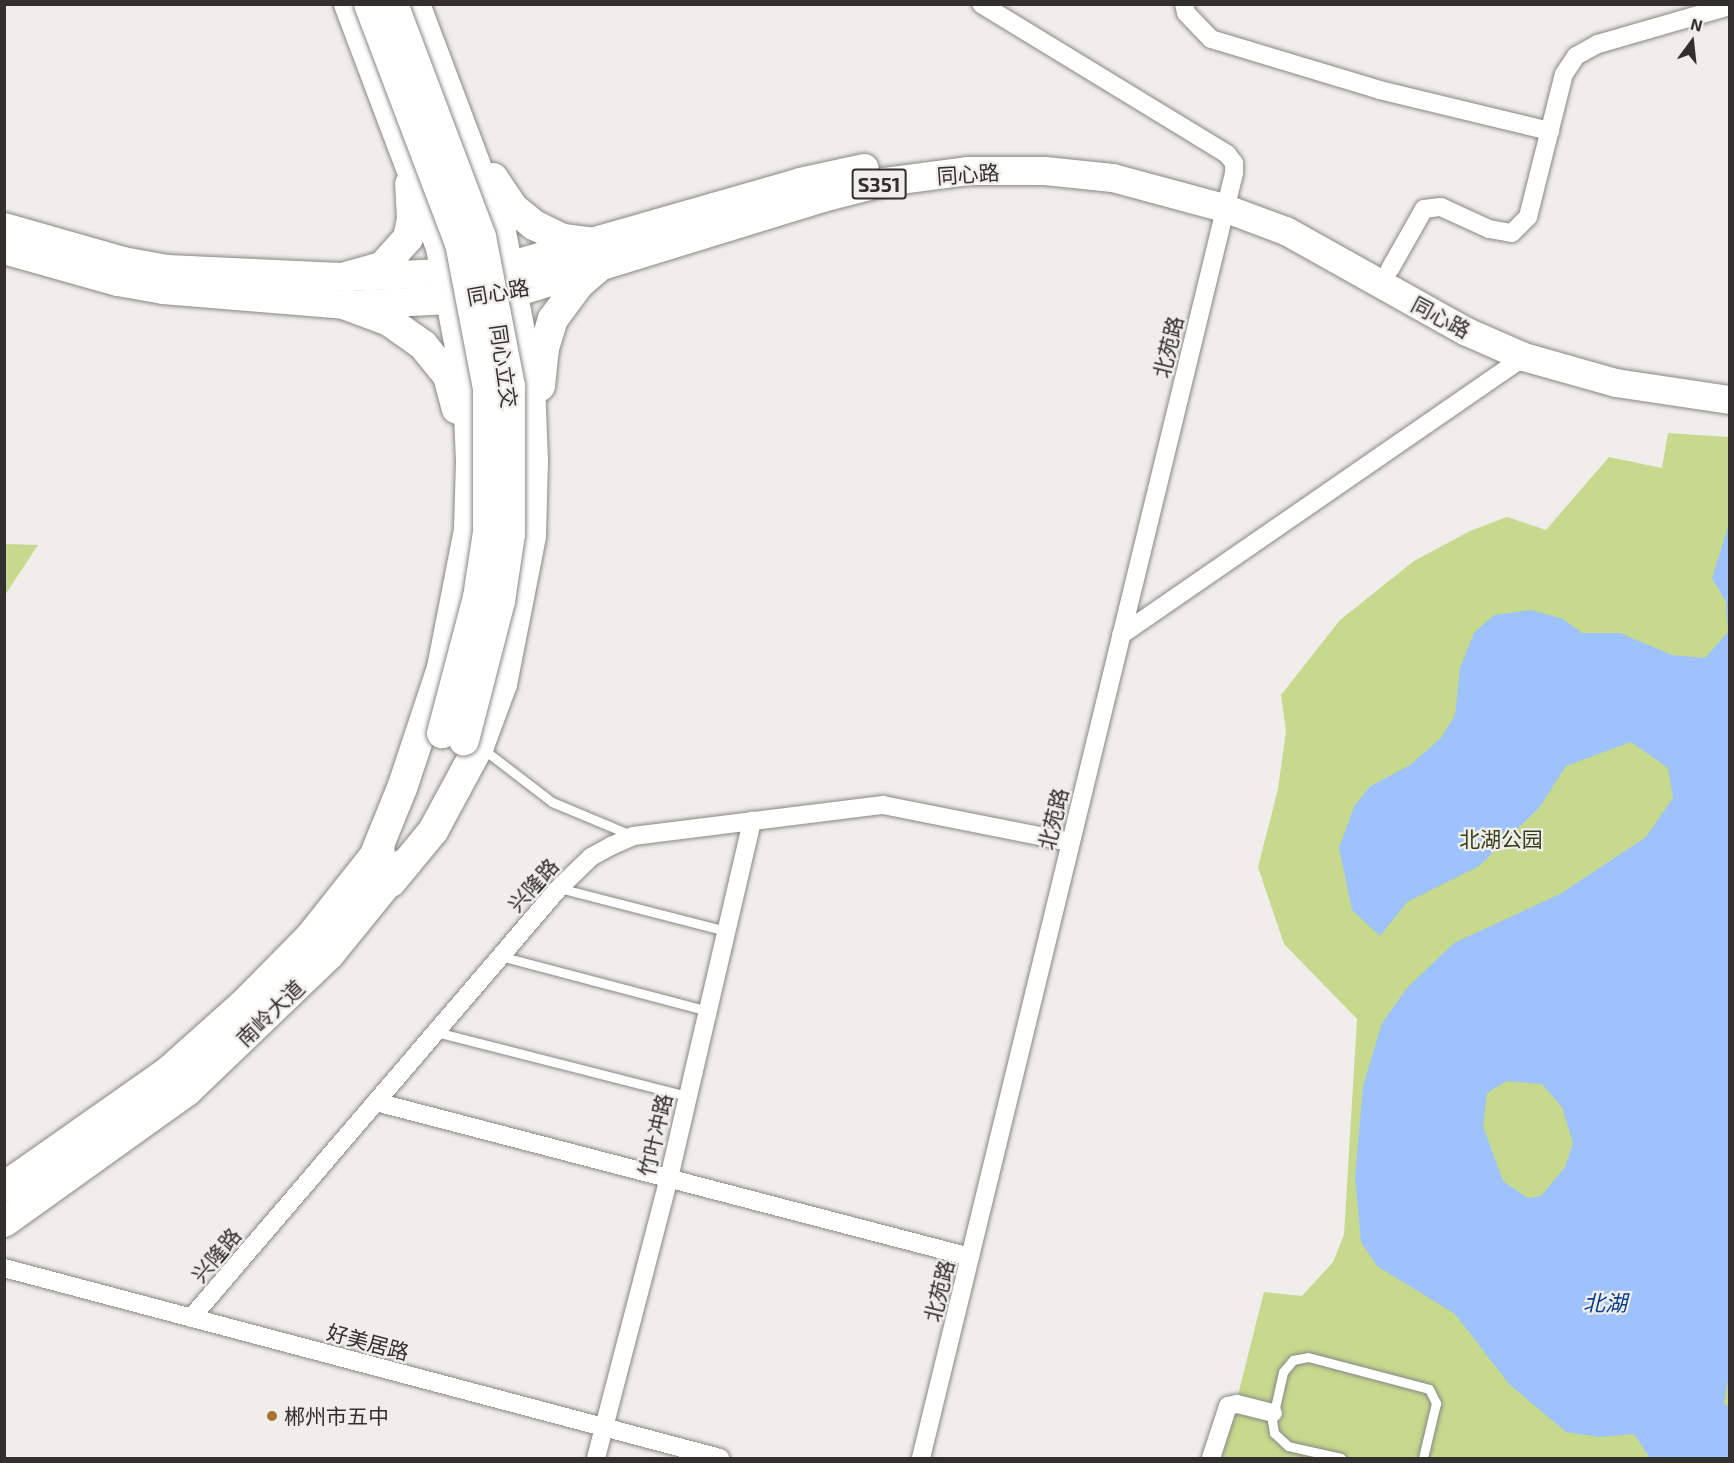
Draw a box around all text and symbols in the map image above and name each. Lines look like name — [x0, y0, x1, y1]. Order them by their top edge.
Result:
north arrow — [1662, 12, 1722, 72]
text: N — [1689, 13, 1705, 35]
street label: 同心路 — [936, 159, 1000, 189]
road number: S351 — [850, 167, 908, 201]
street label: 同心路 — [465, 274, 531, 310]
street label: 同心路 — [1407, 291, 1475, 343]
street label: 北苑路 — [1148, 313, 1188, 381]
street label: 同心立交 — [486, 323, 522, 409]
street label: 北苑路 — [1033, 785, 1073, 853]
park label: 北湖公园 — [1459, 826, 1543, 852]
street label: 兴隆路 — [503, 853, 563, 917]
street label: 南岭大道 — [231, 975, 309, 1051]
street label: 竹叶冲路 — [633, 1091, 677, 1179]
street label: 兴隆路 — [186, 1223, 246, 1287]
street label: 北苑路 — [919, 1257, 959, 1325]
water label: 北湖 — [1583, 1290, 1627, 1316]
street label: 好美居路 — [324, 1319, 412, 1365]
place label: 郴州市五中 — [284, 1403, 389, 1429]
marker: 郴州市五中 — [265, 1409, 279, 1423]

